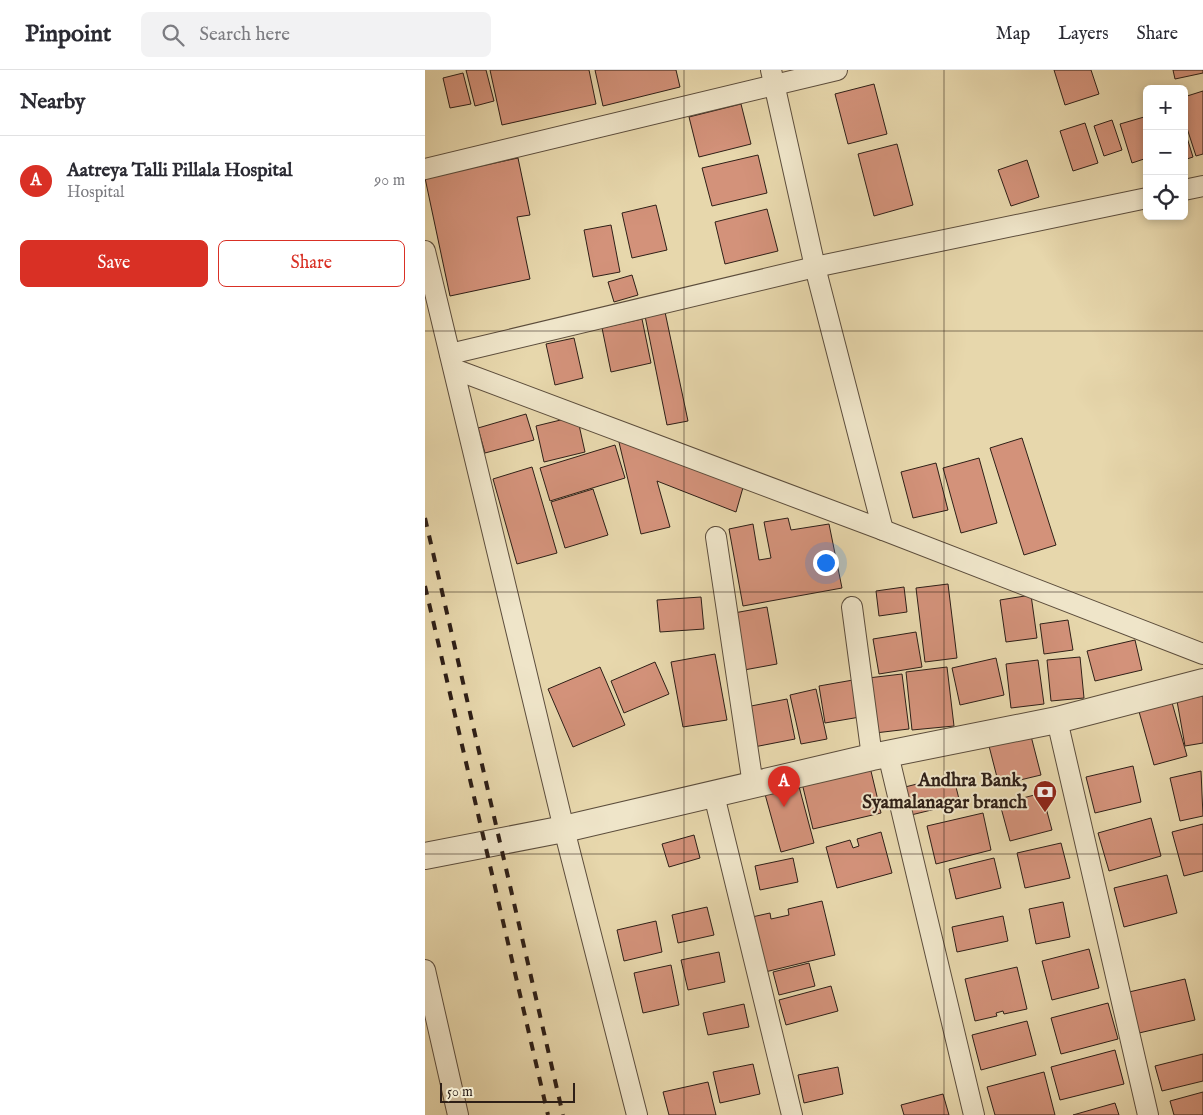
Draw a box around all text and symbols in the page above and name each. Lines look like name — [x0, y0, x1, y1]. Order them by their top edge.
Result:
search box — [141, 12, 491, 57]
text: Pinpoint — [25, 19, 111, 50]
icon: search — [159, 21, 187, 49]
text: Search here — [199, 23, 290, 47]
text: Map — [996, 23, 1030, 46]
text: Layers — [1058, 23, 1109, 46]
text: Share — [1137, 23, 1178, 46]
map controls — [1143, 85, 1188, 220]
button: + — [1143, 85, 1188, 130]
text: Nearby — [20, 89, 85, 116]
button: − — [1143, 130, 1188, 175]
text: Aatreya Talli Pillala Hospital — [67, 159, 292, 183]
text: A — [31, 171, 41, 191]
text: 90 m — [374, 171, 405, 191]
button: locate — [1143, 175, 1188, 220]
text: Hospital — [67, 183, 124, 203]
button: Save — [20, 240, 208, 287]
button: Share — [218, 240, 405, 287]
your location — [813, 550, 839, 576]
pin: A — [768, 766, 800, 807]
place label: Andhra Bank, Syamalanagar branch — [862, 769, 1028, 815]
bank icon: Andhra Bank, Syamalanagar branch — [1032, 779, 1058, 813]
scale bar — [440, 1080, 575, 1103]
text: 50 m — [447, 1083, 473, 1101]

